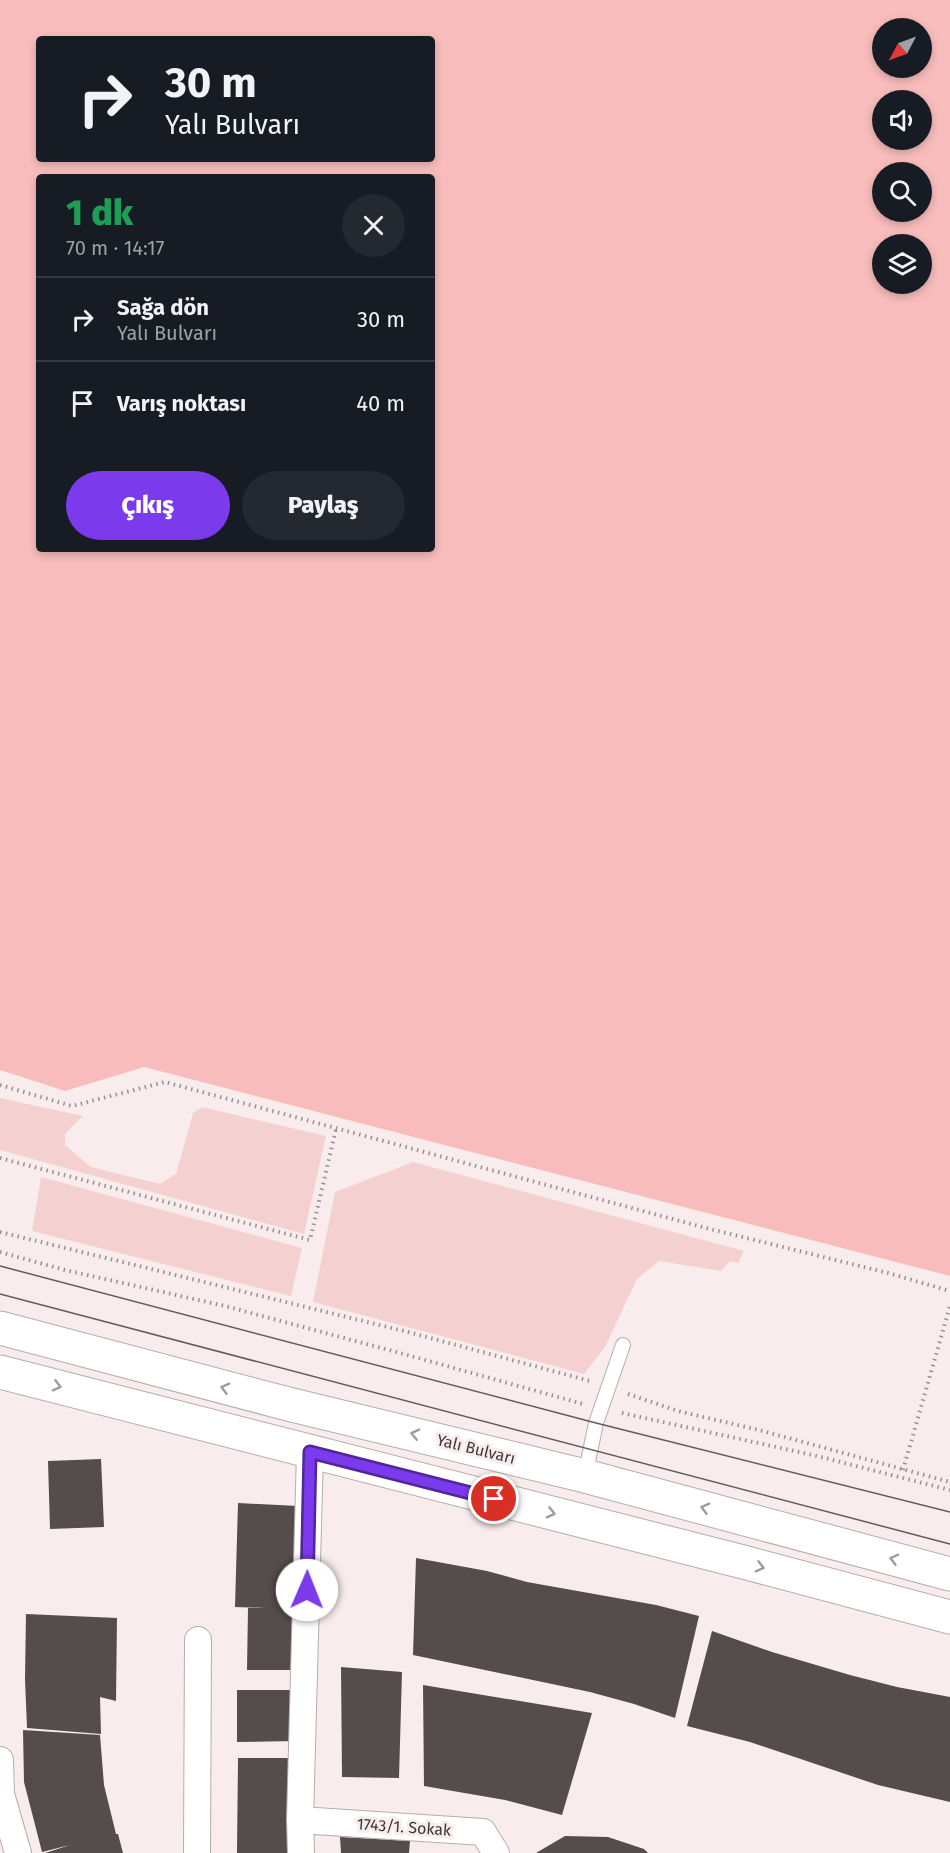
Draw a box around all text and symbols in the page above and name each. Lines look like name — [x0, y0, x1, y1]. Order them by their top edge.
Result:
north arrow — [872, 18, 932, 78]
map controls — [872, 18, 932, 294]
text: 30 m — [165, 58, 257, 108]
icon: right — [66, 60, 144, 138]
button: sound — [872, 90, 932, 150]
text: Yalı Bulvarı — [165, 109, 300, 141]
button: search — [872, 162, 932, 222]
text: 1 dk — [66, 191, 133, 235]
button: close — [342, 194, 405, 257]
button: layers — [872, 234, 932, 294]
text: 70 m · 14:17 — [66, 236, 164, 260]
text: Sağa dön — [117, 294, 209, 321]
icon: right — [66, 303, 99, 336]
text: 30 m — [357, 306, 405, 333]
text: Yalı Bulvarı — [117, 321, 217, 345]
icon: arrive — [66, 387, 99, 420]
text: Varış noktası — [117, 390, 246, 417]
text: 40 m — [356, 390, 405, 417]
button: Çıkış — [66, 471, 230, 540]
button: Paylaş — [242, 471, 405, 540]
one-way arrow — [52, 1379, 62, 1392]
one-way arrow — [220, 1382, 230, 1395]
one-way arrow — [410, 1429, 420, 1442]
street label: Yalı Bulvarı — [435, 1430, 517, 1468]
pin — [468, 1473, 519, 1524]
icon: arrive — [477, 1482, 510, 1515]
one-way arrow — [700, 1503, 710, 1516]
one-way arrow — [546, 1506, 556, 1519]
one-way arrow — [889, 1554, 899, 1566]
position arrow — [275, 1558, 339, 1622]
one-way arrow — [755, 1559, 765, 1572]
street label: 1743/1. Sokak — [356, 1814, 453, 1840]

